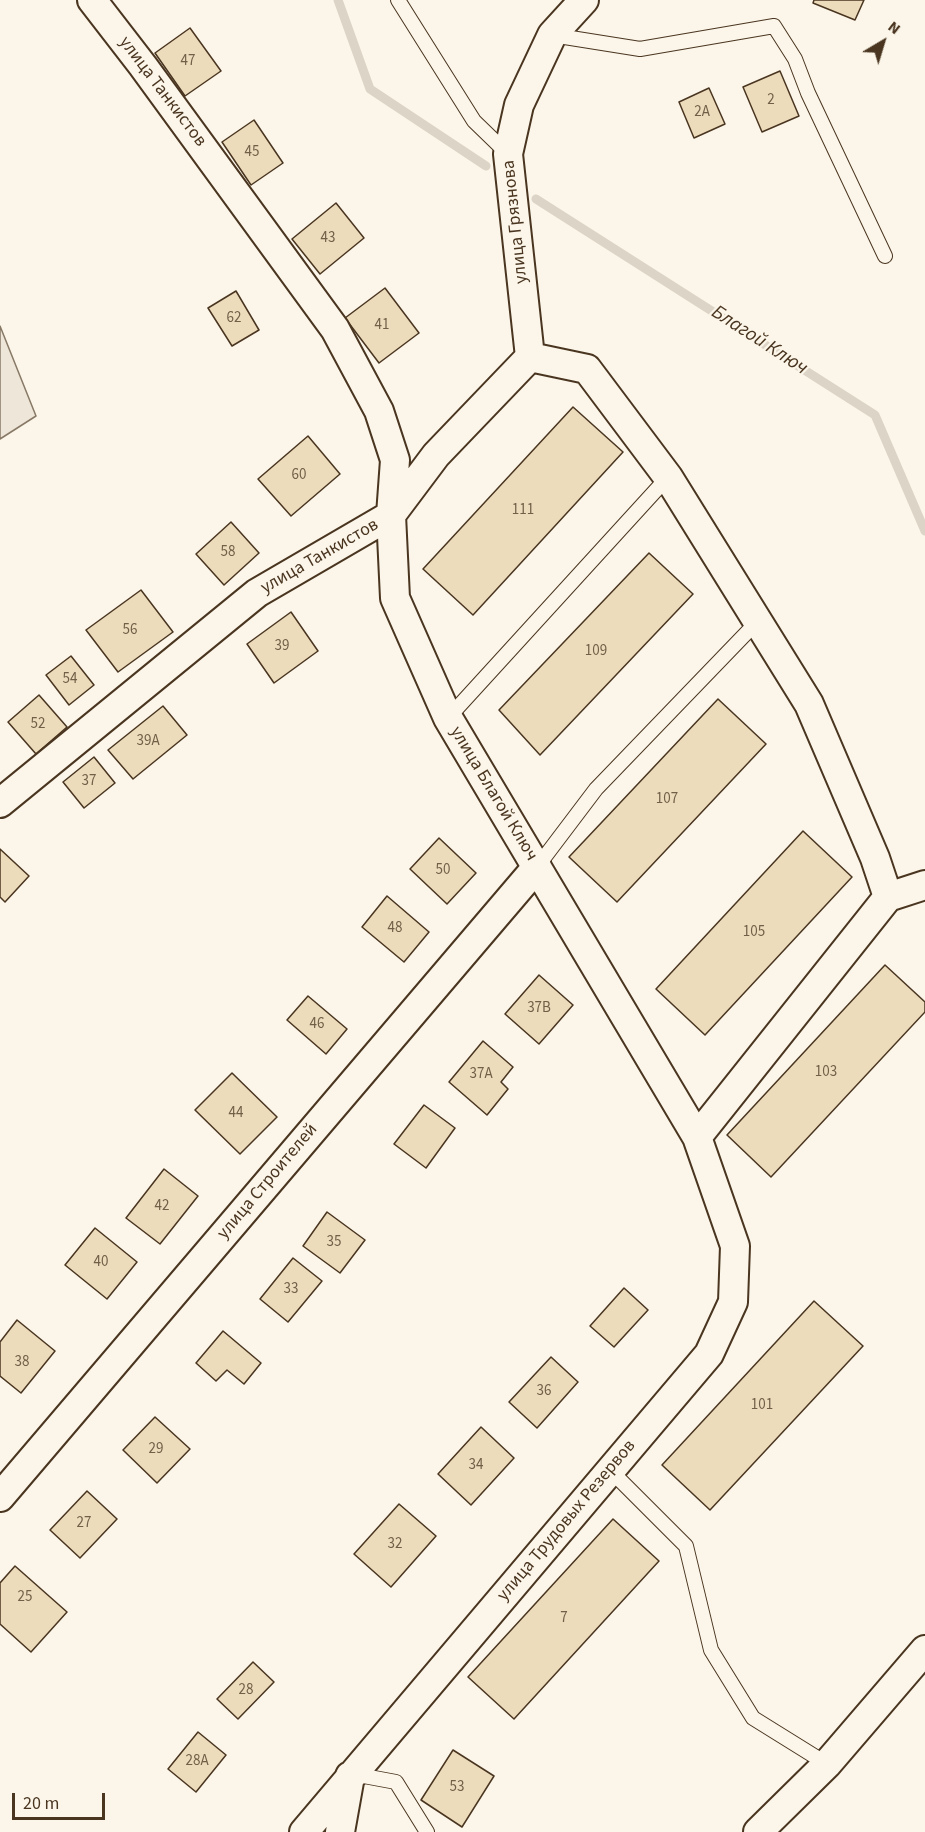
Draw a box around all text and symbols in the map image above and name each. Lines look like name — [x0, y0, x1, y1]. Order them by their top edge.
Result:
north arrow — [853, 12, 913, 72]
text: N — [883, 16, 905, 40]
street label: улица Танкистов — [114, 33, 210, 151]
house number: 47 — [181, 53, 195, 71]
house number: 2 — [767, 92, 775, 110]
house number: 2А — [694, 104, 710, 122]
house number: 45 — [245, 144, 259, 162]
street label: улица Грязнова — [499, 159, 533, 285]
house number: 43 — [321, 230, 335, 248]
water label: Благой Ключ — [706, 301, 812, 381]
house number: 62 — [227, 310, 241, 328]
house number: 41 — [375, 317, 389, 335]
house number: 60 — [292, 467, 306, 485]
house number: 111 — [512, 502, 534, 520]
street label: улица Танкистов — [257, 515, 383, 599]
house number: 58 — [221, 544, 235, 562]
house number: 56 — [123, 622, 137, 640]
house number: 39 — [275, 638, 289, 656]
house number: 109 — [585, 643, 607, 661]
house number: 54 — [63, 671, 77, 689]
house number: 52 — [31, 716, 45, 734]
street label: улица Благой Ключ — [444, 723, 542, 865]
house number: 39А — [136, 733, 160, 751]
house number: 37 — [82, 773, 96, 791]
house number: 107 — [656, 791, 678, 809]
house number: 50 — [436, 862, 450, 880]
house number: 48 — [388, 920, 402, 938]
house number: 105 — [743, 924, 765, 942]
house number: 37В — [527, 1000, 551, 1018]
house number: 46 — [310, 1016, 324, 1034]
house number: 103 — [815, 1064, 837, 1082]
house number: 37А — [469, 1066, 493, 1084]
house number: 44 — [229, 1105, 243, 1123]
street label: улица Строителей — [213, 1120, 323, 1244]
house number: 42 — [155, 1198, 169, 1216]
house number: 35 — [327, 1234, 341, 1252]
house number: 40 — [94, 1254, 108, 1272]
house number: 33 — [284, 1281, 298, 1299]
house number: 38 — [15, 1354, 29, 1372]
house number: 36 — [537, 1383, 551, 1401]
house number: 101 — [751, 1397, 773, 1415]
street label: улица Трудовых Резервов — [493, 1436, 641, 1606]
house number: 29 — [149, 1441, 163, 1459]
house number: 34 — [469, 1457, 483, 1475]
house number: 27 — [77, 1515, 91, 1533]
house number: 32 — [388, 1536, 402, 1554]
house number: 25 — [18, 1589, 32, 1607]
house number: 7 — [560, 1610, 568, 1628]
house number: 28 — [239, 1682, 253, 1700]
house number: 28А — [185, 1753, 209, 1771]
house number: 53 — [450, 1779, 464, 1797]
scale bar — [15, 1781, 108, 1819]
text: 20 m — [23, 1791, 59, 1816]

